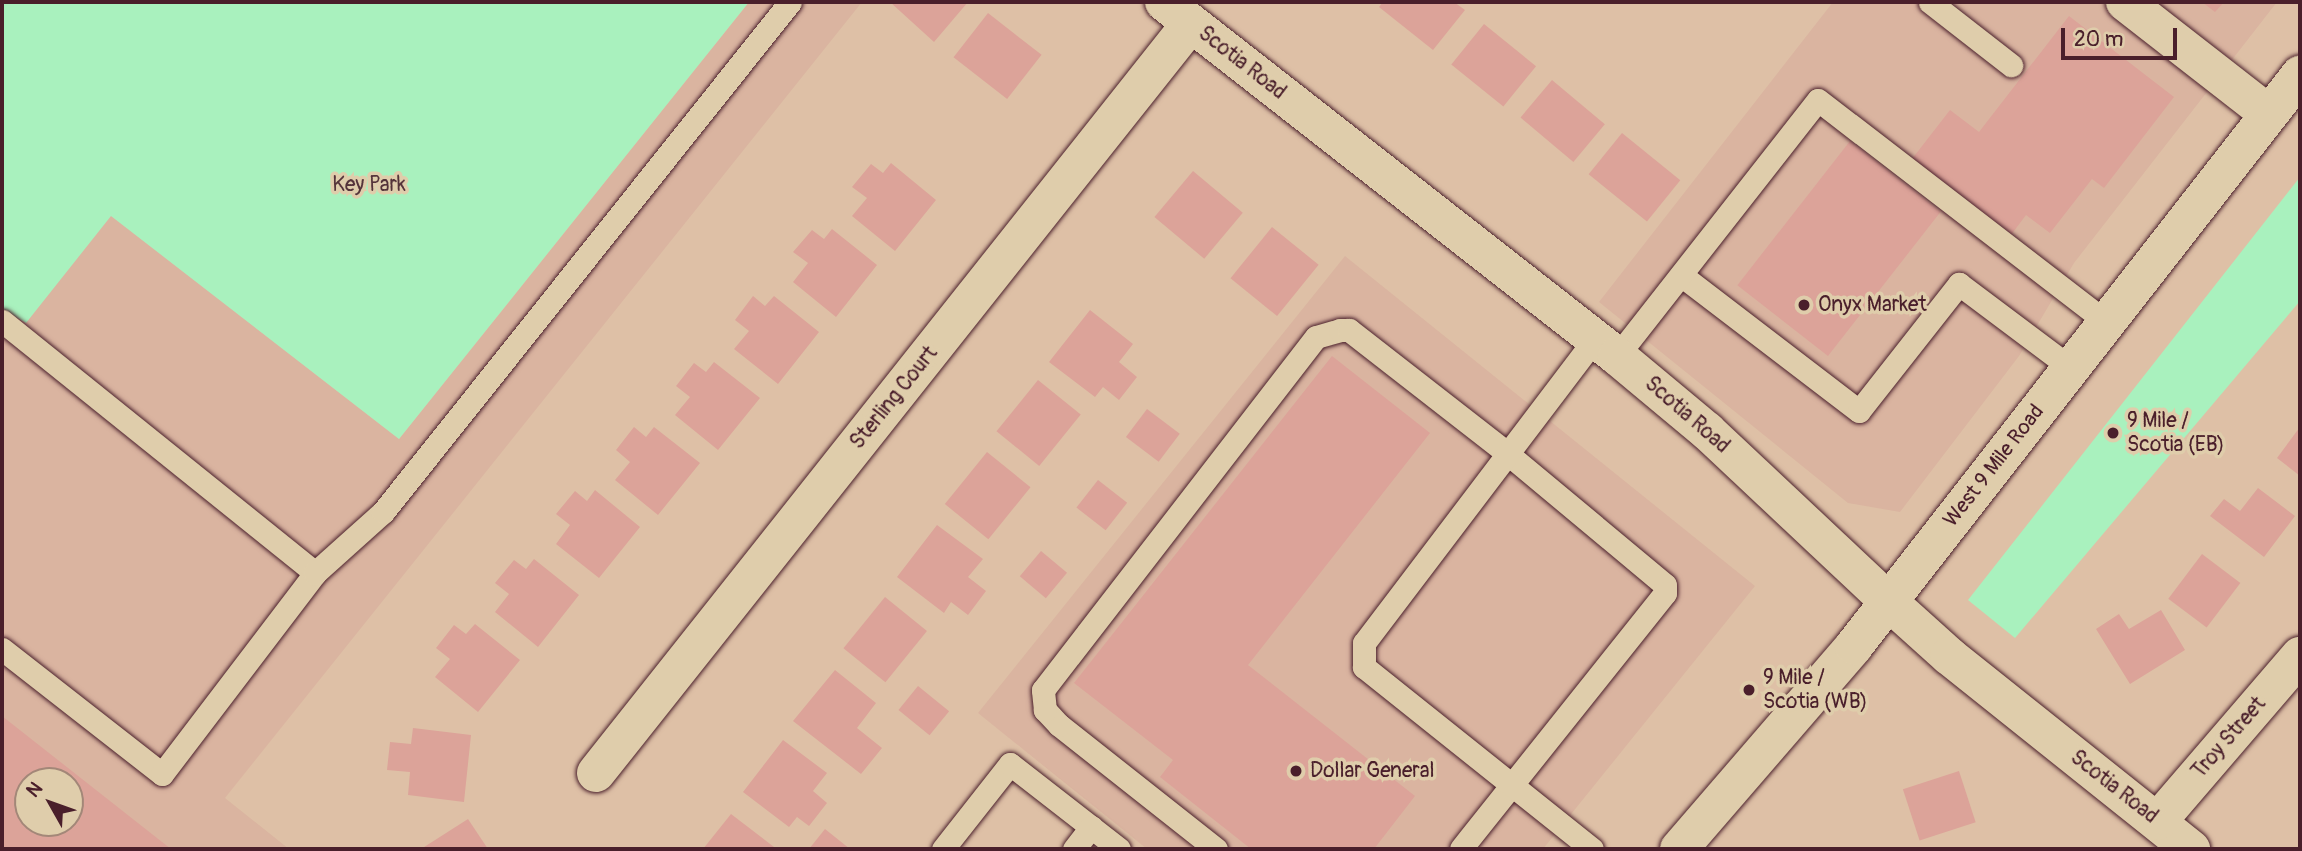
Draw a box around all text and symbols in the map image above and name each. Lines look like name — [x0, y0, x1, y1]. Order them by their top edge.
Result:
scale bar — [2064, 14, 2180, 58]
street label: Scotia Road — [1193, 21, 1291, 105]
text: 20 m — [2074, 26, 2123, 53]
park label: Key Park — [332, 172, 406, 198]
place label: Onyx Market — [1818, 292, 1927, 318]
marker: Onyx Market — [1796, 297, 1812, 313]
street label: Sterling Court — [845, 342, 943, 454]
street label: Scotia Road — [1639, 371, 1735, 459]
street label: West 9 Mile Road — [1938, 400, 2050, 532]
place label: 9 Mile / Scotia (EB) — [2127, 408, 2225, 458]
marker: 9 Mile / Scotia (EB) — [2105, 425, 2121, 441]
place label: 9 Mile / Scotia (WB) — [1763, 665, 1868, 715]
marker: 9 Mile / Scotia (WB) — [1741, 682, 1757, 698]
street label: Troy Street — [2187, 692, 2271, 784]
street label: Scotia Road — [2065, 745, 2163, 829]
place label: Dollar General — [1310, 758, 1435, 784]
marker: Dollar General — [1288, 763, 1304, 779]
north arrow — [14, 767, 84, 837]
text: N — [21, 777, 48, 802]

